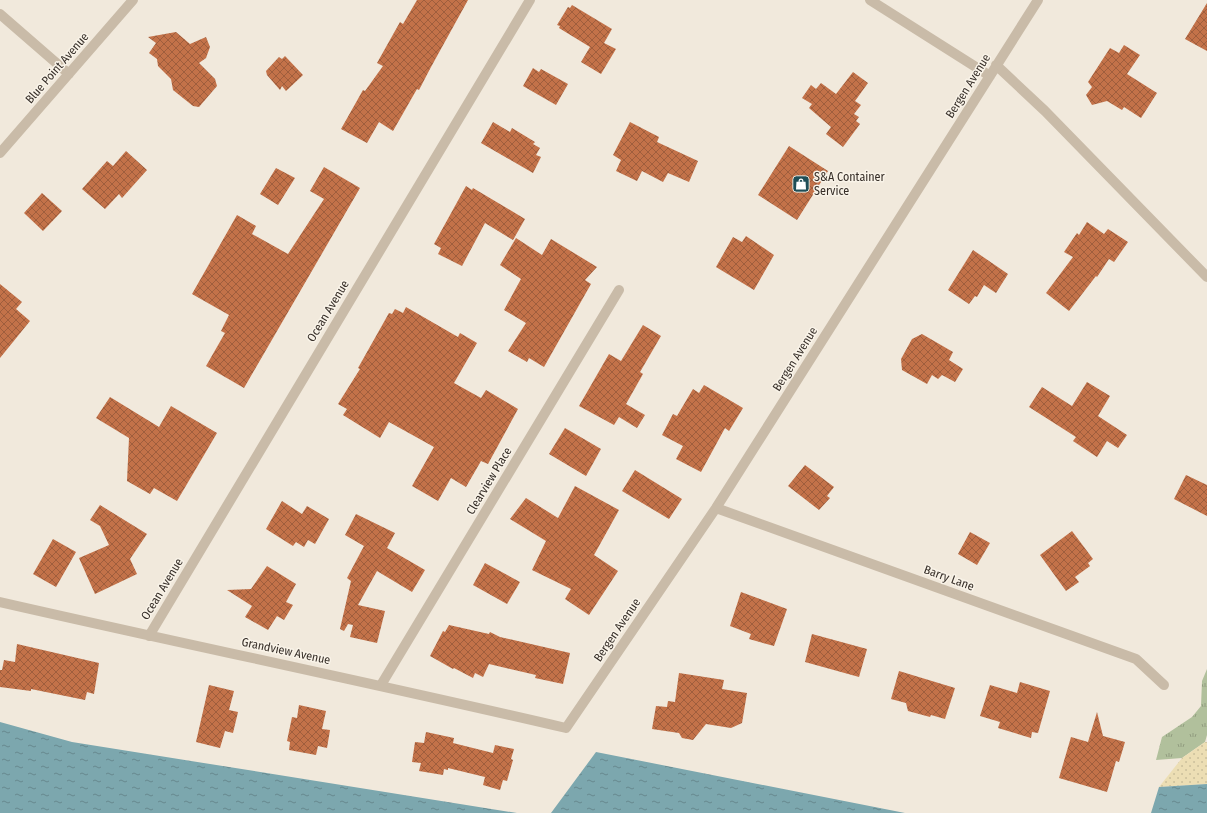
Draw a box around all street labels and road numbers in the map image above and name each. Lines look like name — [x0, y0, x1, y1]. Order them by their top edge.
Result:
street label: Blue Point Avenue — [22, 30, 92, 106]
street label: Bergen Avenue — [943, 51, 993, 121]
street label: Ocean Avenue — [304, 278, 352, 344]
street label: Bergen Avenue — [770, 324, 820, 394]
street label: Clearview Place — [463, 445, 515, 517]
street label: Ocean Avenue — [138, 556, 186, 622]
street label: Barry Lane — [922, 562, 976, 594]
street label: Bergen Avenue — [591, 596, 643, 664]
street label: Grandview Avenue — [240, 635, 332, 667]

